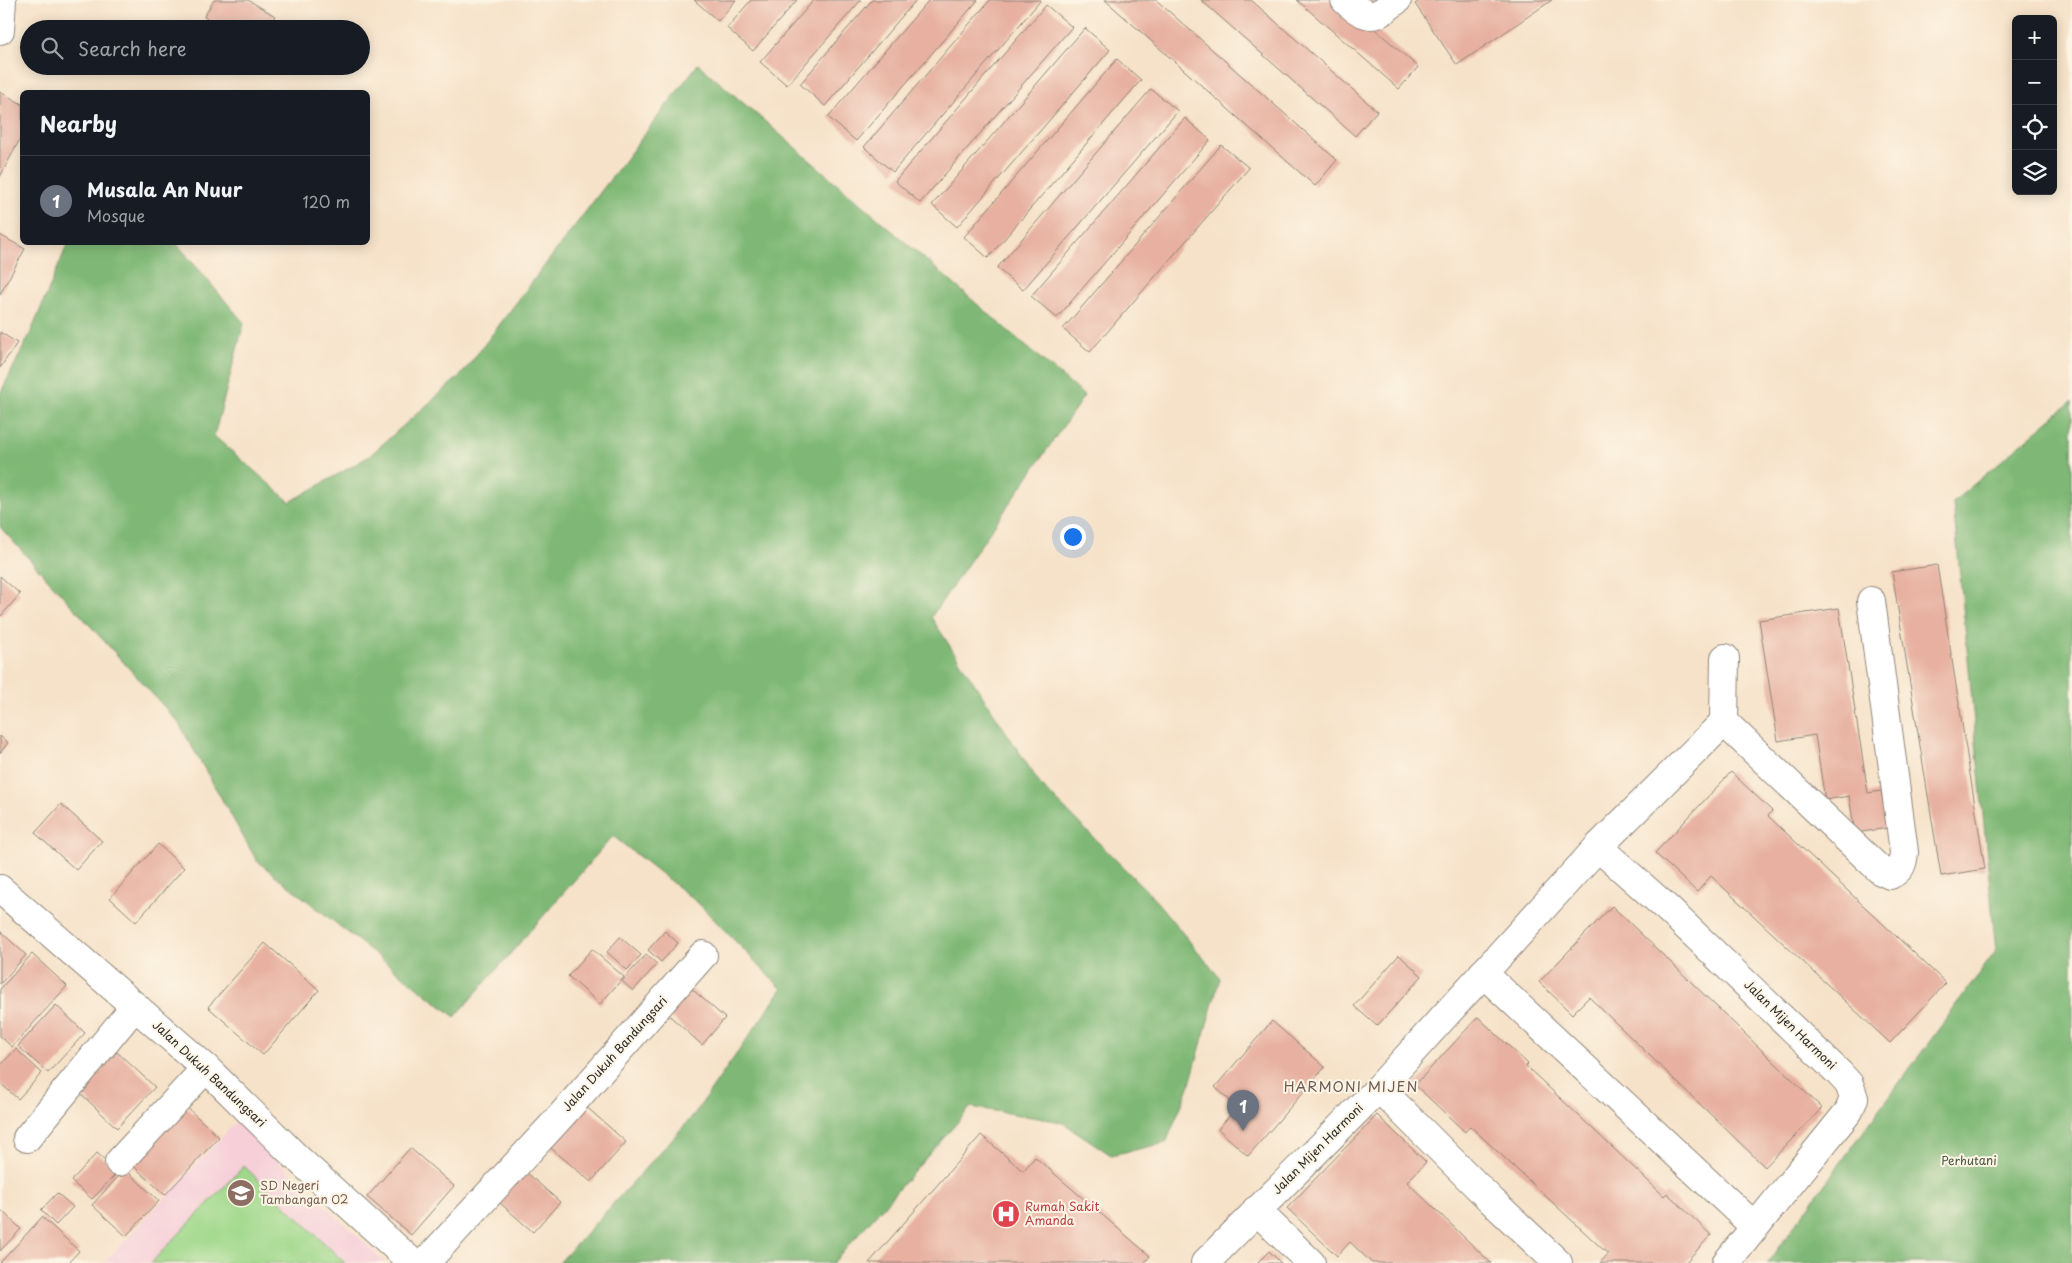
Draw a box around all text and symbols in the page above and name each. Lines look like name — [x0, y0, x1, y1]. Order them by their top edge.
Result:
map controls — [2012, 15, 2057, 195]
button: + — [2012, 15, 2057, 60]
search box — [20, 20, 370, 75]
icon: search — [38, 34, 66, 62]
text: Search here — [78, 34, 187, 62]
button: − — [2012, 60, 2057, 105]
button: locate — [2012, 105, 2057, 150]
text: Nearby — [40, 107, 117, 139]
button: layers — [2012, 150, 2057, 195]
text: Musala An Nuur — [87, 175, 243, 203]
text: 1 — [52, 189, 60, 213]
text: 120 m — [303, 189, 350, 213]
text: Mosque — [87, 203, 145, 227]
your location — [1060, 524, 1086, 550]
street label: Jalan Mijen Harmoni — [1741, 975, 1841, 1073]
street label: Jalan Dukuh Bandungsari — [557, 992, 671, 1115]
street label: Jalan Dukuh Bandungsari — [149, 1016, 271, 1131]
district label: HARMONI MIJEN — [1284, 1076, 1418, 1097]
pin: 1 — [1227, 1090, 1259, 1131]
street label: Jalan Mijen Harmoni — [1268, 1099, 1367, 1198]
park label: Perhutani — [1941, 1151, 1997, 1169]
place label: SD Negeri Tambangan 02 — [260, 1176, 348, 1208]
school or university icon: SD Negeri Tambangan 02 — [226, 1178, 256, 1208]
place label: Rumah Sakit Amanda — [1025, 1197, 1099, 1229]
hospital icon: Rumah Sakit Amanda — [991, 1199, 1021, 1229]

